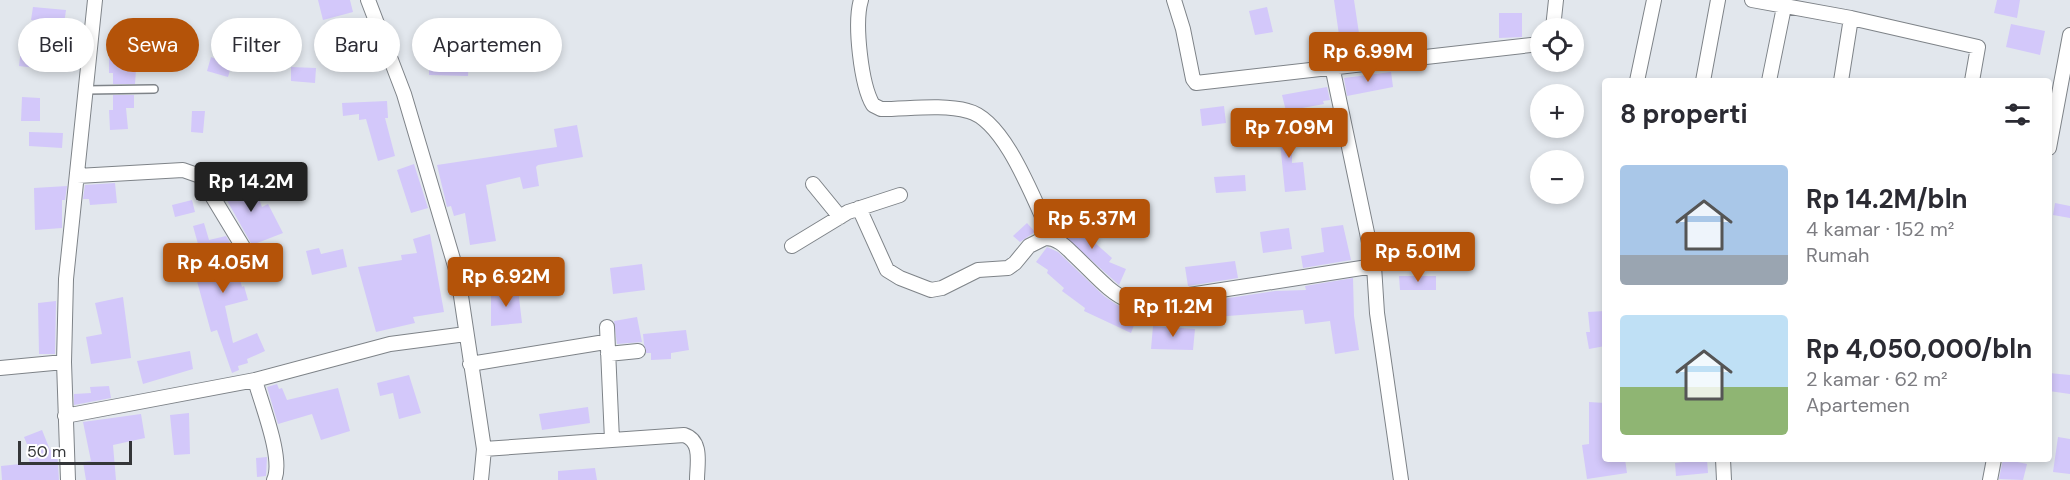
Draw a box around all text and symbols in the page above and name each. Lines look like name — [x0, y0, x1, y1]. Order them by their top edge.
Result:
chip: Beli — [18, 18, 94, 72]
chip: Sewa — [106, 18, 199, 72]
chip: Filter — [211, 18, 302, 72]
chip: Baru — [314, 18, 400, 72]
chip: Apartemen — [412, 18, 562, 72]
map controls — [1530, 18, 1584, 204]
button: locate — [1530, 18, 1584, 72]
pin: Rp 6.99M — [1306, 32, 1430, 83]
text: Rp 6.99M — [1323, 38, 1413, 64]
button: + — [1530, 84, 1584, 138]
text: 8 properti — [1620, 97, 1748, 131]
icon: filters — [2001, 98, 2034, 131]
pin: Rp 7.09M — [1227, 108, 1351, 159]
text: Rp 7.09M — [1245, 114, 1333, 140]
button: − — [1530, 150, 1584, 204]
pin: Rp 14.2M — [189, 162, 313, 213]
text: Rp 14.2M — [209, 168, 294, 194]
text: Rp 14.2M/bln — [1806, 182, 1968, 216]
icon: home — [1668, 189, 1740, 261]
pin: Rp 5.37M — [1030, 199, 1154, 250]
text: Rp 5.37M — [1048, 205, 1136, 231]
text: 4 kamar · 152 m² — [1806, 216, 1954, 242]
pin: Rp 5.01M — [1356, 232, 1480, 283]
text: Rp 5.01M — [1375, 238, 1461, 264]
text: Rumah — [1806, 242, 1870, 268]
pin: Rp 4.05M — [161, 243, 285, 294]
text: Rp 4.05M — [177, 249, 269, 275]
pin: Rp 6.92M — [444, 257, 568, 308]
text: Rp 6.92M — [462, 263, 550, 289]
pin: Rp 11.2M — [1111, 287, 1235, 338]
text: Rp 11.2M — [1133, 293, 1213, 319]
text: Rp 4,050,000/bln — [1806, 332, 2032, 366]
icon: home — [1668, 339, 1740, 411]
text: 2 kamar · 62 m² — [1806, 366, 1948, 392]
text: Apartemen — [1806, 392, 1910, 418]
scale bar — [18, 438, 132, 466]
text: 50 m — [27, 441, 66, 462]

